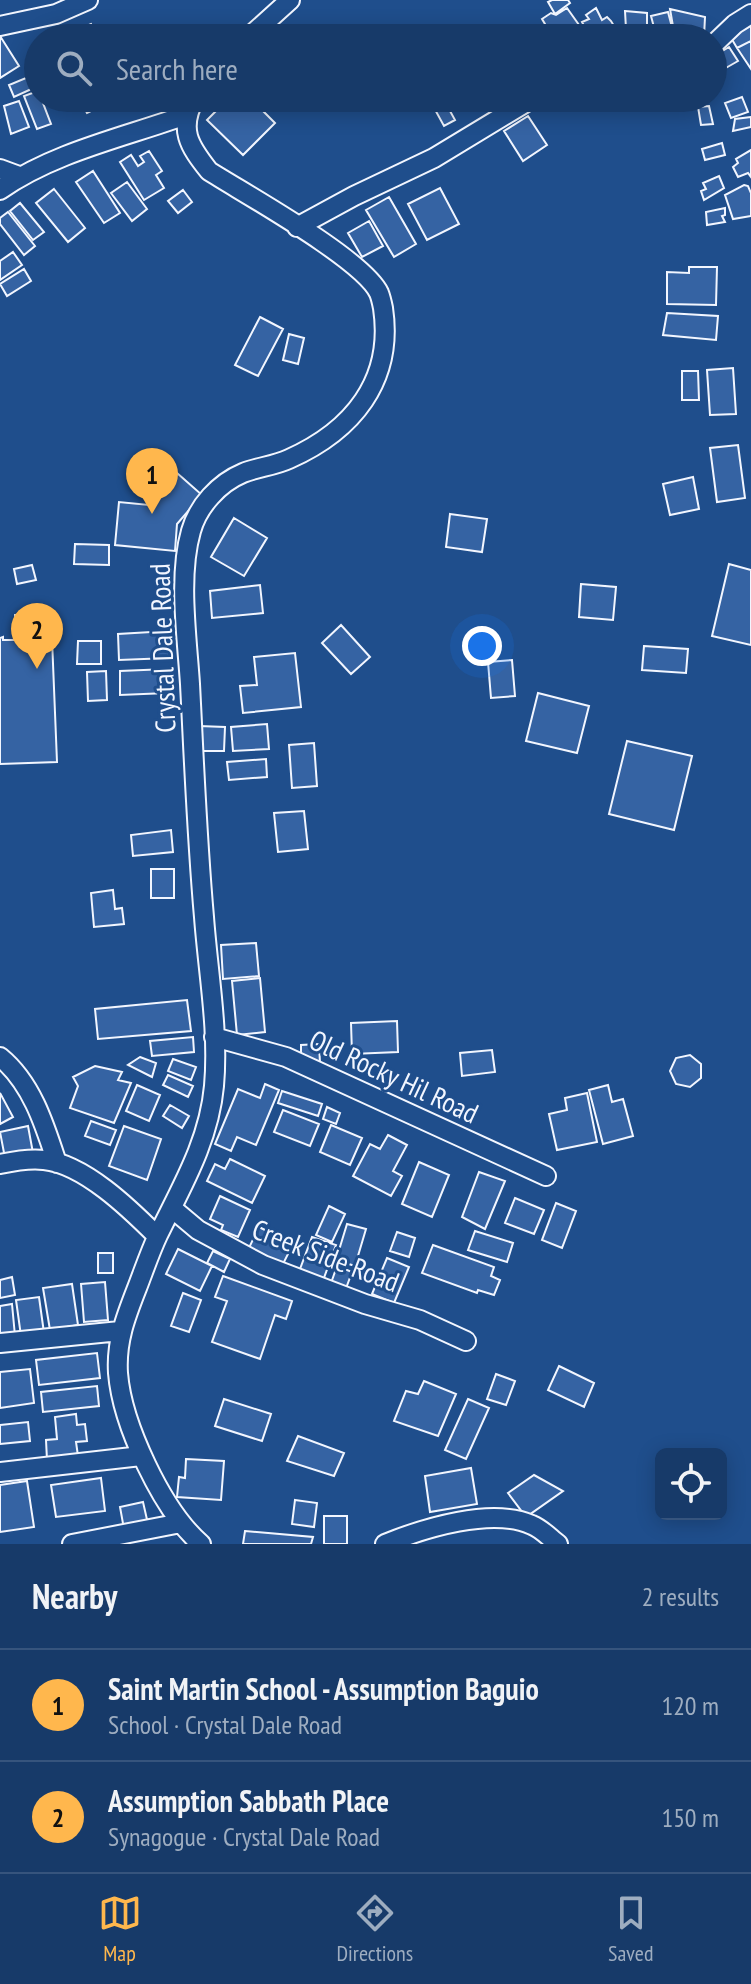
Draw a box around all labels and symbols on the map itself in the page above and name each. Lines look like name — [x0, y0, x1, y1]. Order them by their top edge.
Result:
pin: 1 — [126, 448, 178, 514]
street label: Crystal Dale Road — [141, 563, 183, 733]
pin: 2 — [11, 603, 63, 669]
your location — [462, 626, 502, 666]
street label: Old Rocky Hil Road — [304, 1021, 484, 1131]
street label: Creek Side Road — [247, 1210, 405, 1300]

